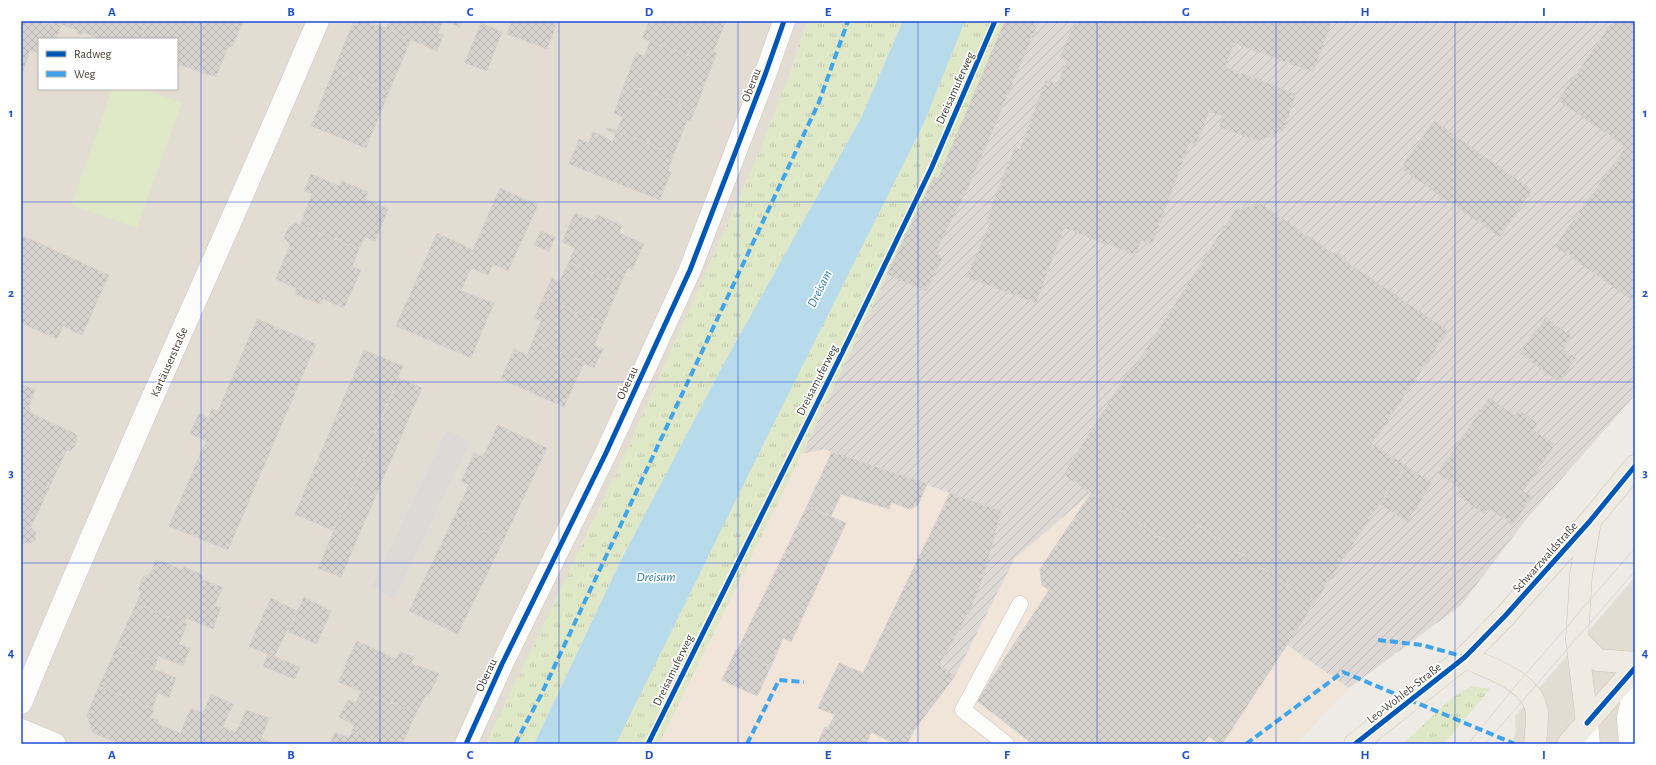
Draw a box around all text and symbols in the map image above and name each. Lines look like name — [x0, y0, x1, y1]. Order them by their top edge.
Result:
text: A — [108, 6, 116, 19]
text: B — [287, 6, 295, 19]
text: C — [467, 6, 474, 19]
text: D — [645, 6, 654, 19]
text: E — [825, 6, 832, 19]
text: F — [1004, 6, 1011, 19]
text: G — [1182, 6, 1190, 19]
text: H — [1360, 6, 1370, 19]
text: I — [1542, 6, 1546, 19]
legend — [38, 38, 178, 90]
text: Radweg — [74, 48, 111, 60]
street label: Dreisamuferweg — [934, 50, 976, 126]
street label: Oberau — [739, 67, 763, 103]
text: Weg — [74, 68, 96, 80]
text: 1 — [9, 107, 13, 120]
text: 1 — [1643, 107, 1647, 120]
water label: Dreisam — [806, 269, 834, 309]
text: 2 — [8, 287, 14, 300]
text: 2 — [1642, 287, 1648, 300]
street label: Kartäuserstraße — [148, 325, 190, 399]
street label: Dreisamuferweg — [794, 343, 840, 417]
street label: Oberau — [614, 365, 640, 401]
text: 3 — [8, 467, 14, 480]
text: 3 — [1642, 467, 1648, 480]
street label: Schwarzwaldstraße — [1510, 519, 1580, 595]
water label: Dreisam — [636, 571, 676, 584]
street label: Dreisamuferweg — [651, 632, 695, 708]
text: 4 — [8, 647, 15, 660]
text: 4 — [1642, 647, 1649, 660]
street label: Oberau — [473, 657, 499, 693]
street label: Leo-Wohleb-Straße — [1365, 660, 1443, 726]
text: A — [108, 749, 116, 762]
text: B — [287, 749, 295, 762]
text: C — [467, 749, 474, 762]
text: D — [645, 749, 654, 762]
text: E — [825, 749, 832, 762]
text: F — [1004, 749, 1011, 762]
text: G — [1182, 749, 1190, 762]
text: H — [1360, 749, 1370, 762]
text: I — [1542, 749, 1546, 762]

